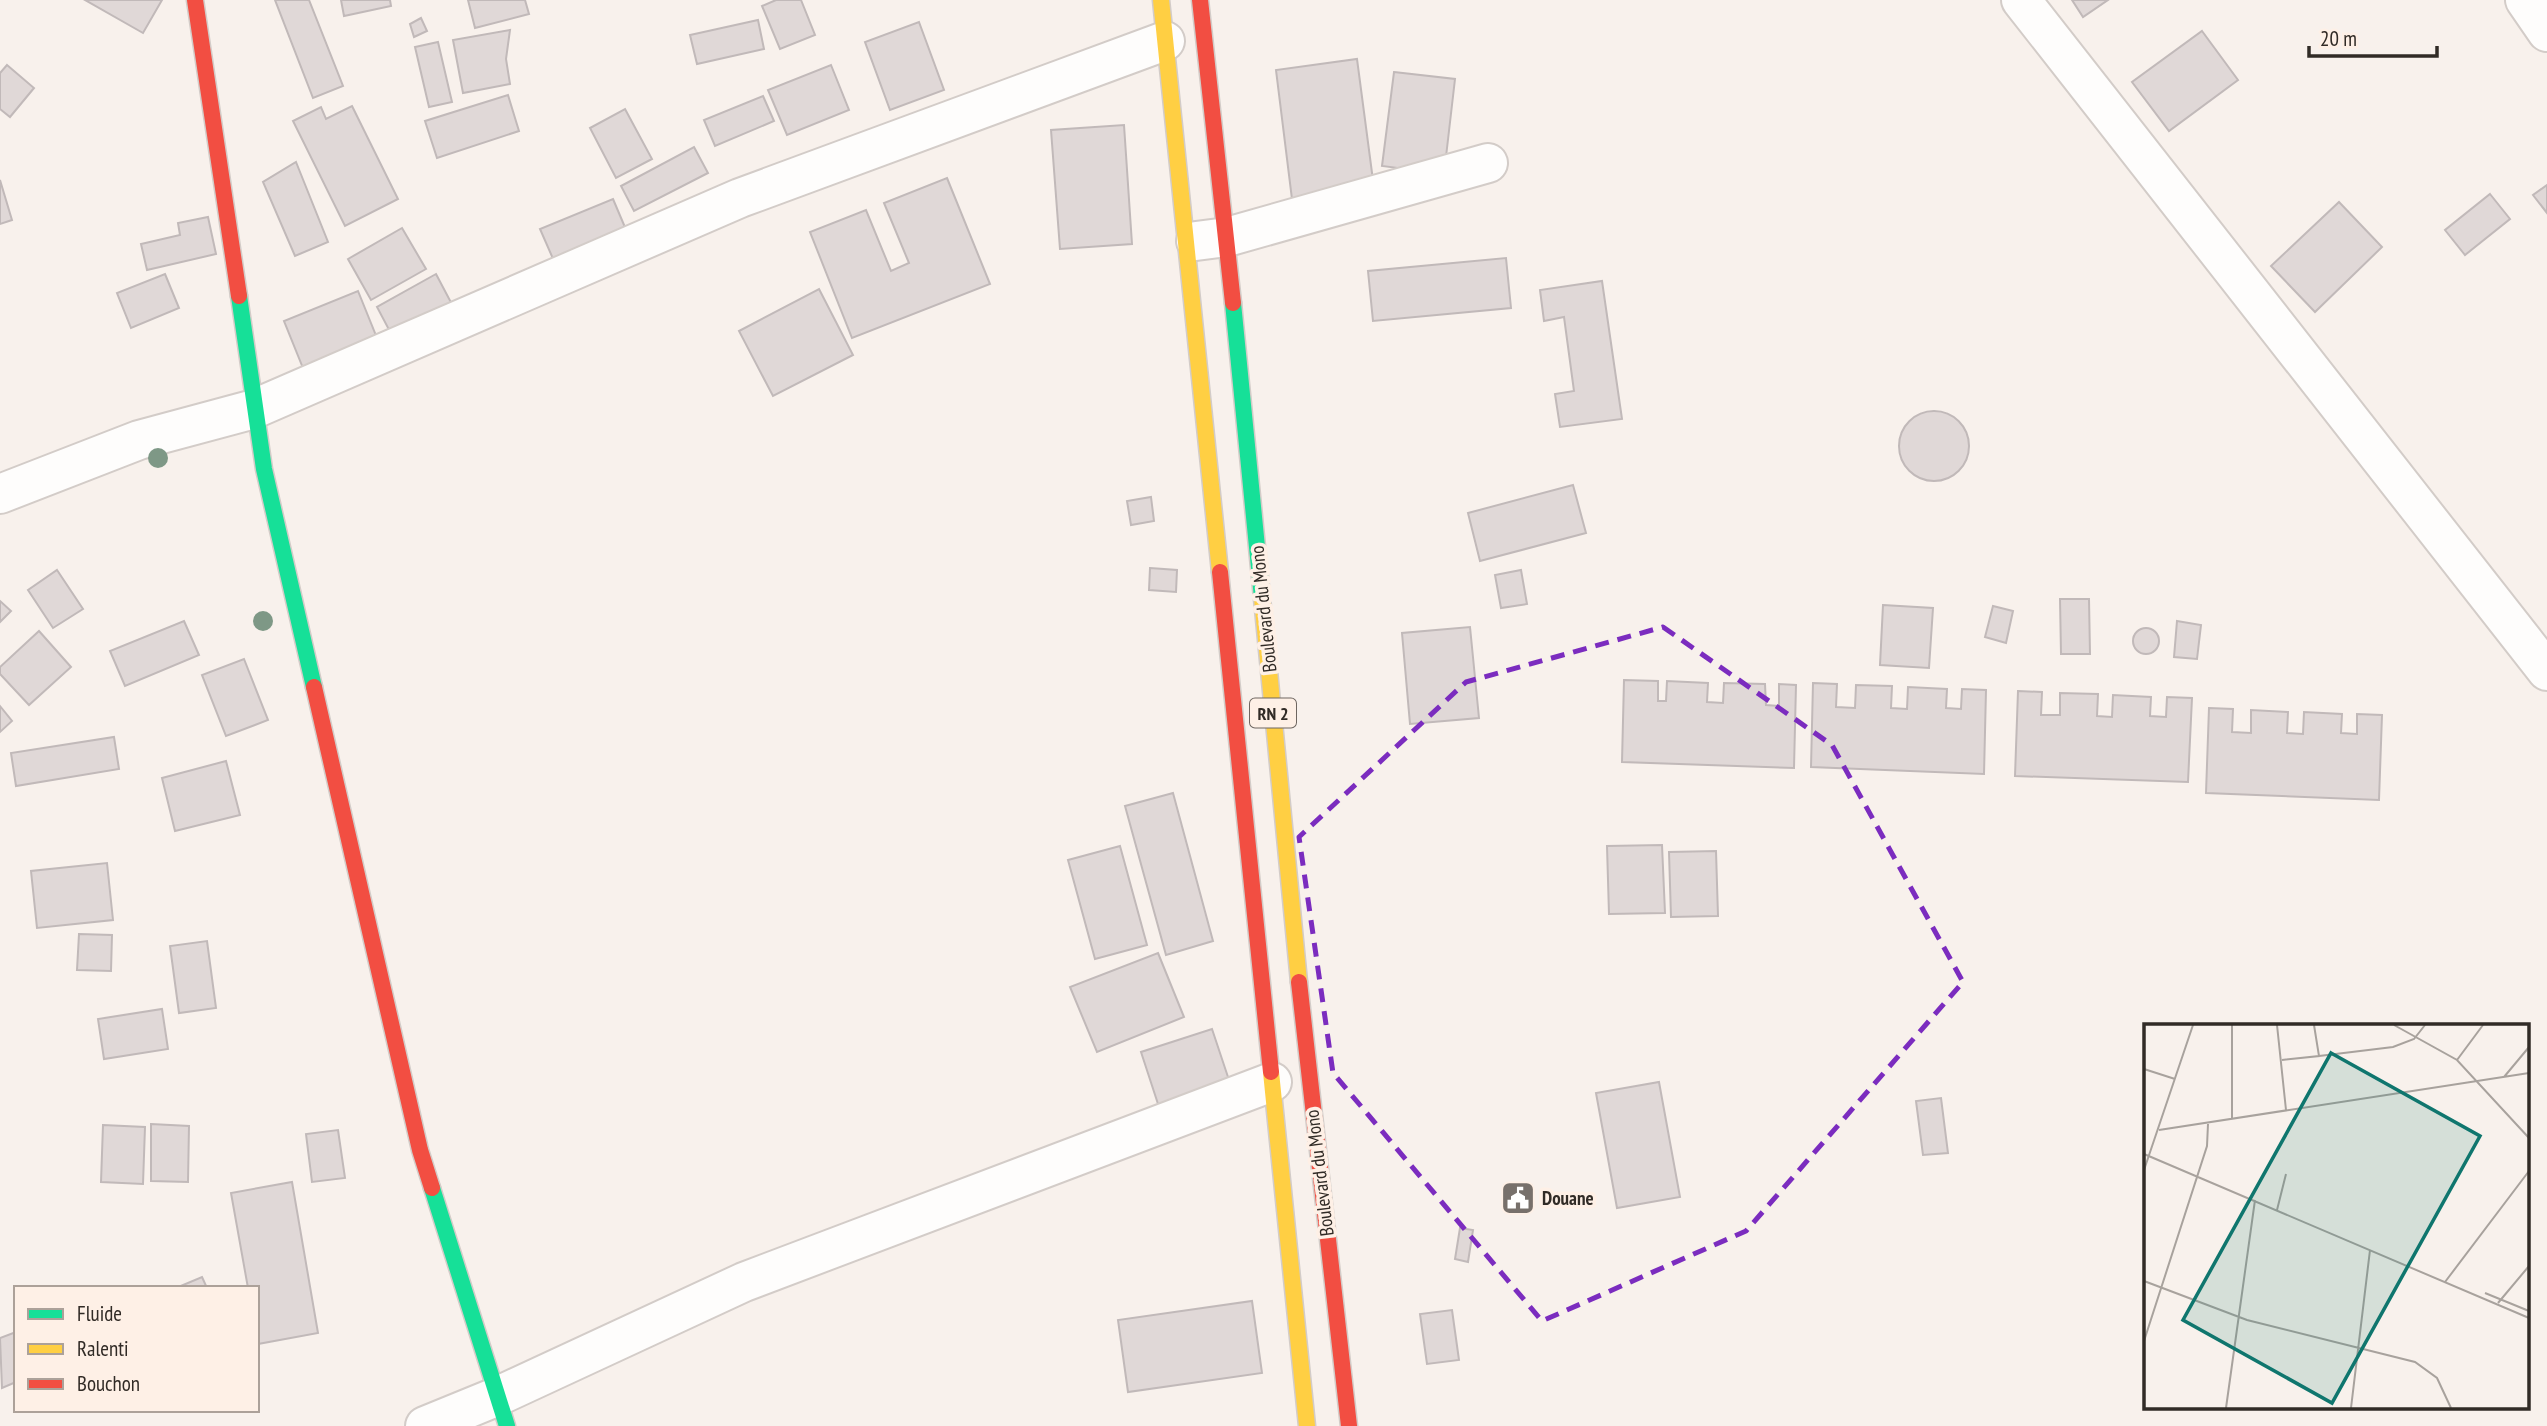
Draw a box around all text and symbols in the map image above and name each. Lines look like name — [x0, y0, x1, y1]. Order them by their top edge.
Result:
scale bar — [2309, 14, 2437, 58]
text: 20 m — [2320, 25, 2357, 52]
street label: Boulevard du Mono — [1244, 545, 1282, 673]
road number: RN 2 — [1250, 698, 1296, 728]
inset map — [2144, 1024, 2530, 1408]
street label: Boulevard du Mono — [1299, 1108, 1339, 1238]
public building icon: Douane — [1499, 1179, 1537, 1217]
place label: Douane — [1542, 1186, 1594, 1210]
legend — [14, 1286, 259, 1412]
text: Fluide — [77, 1300, 122, 1327]
text: Ralenti — [77, 1335, 129, 1362]
text: Bouchon — [77, 1370, 140, 1397]

